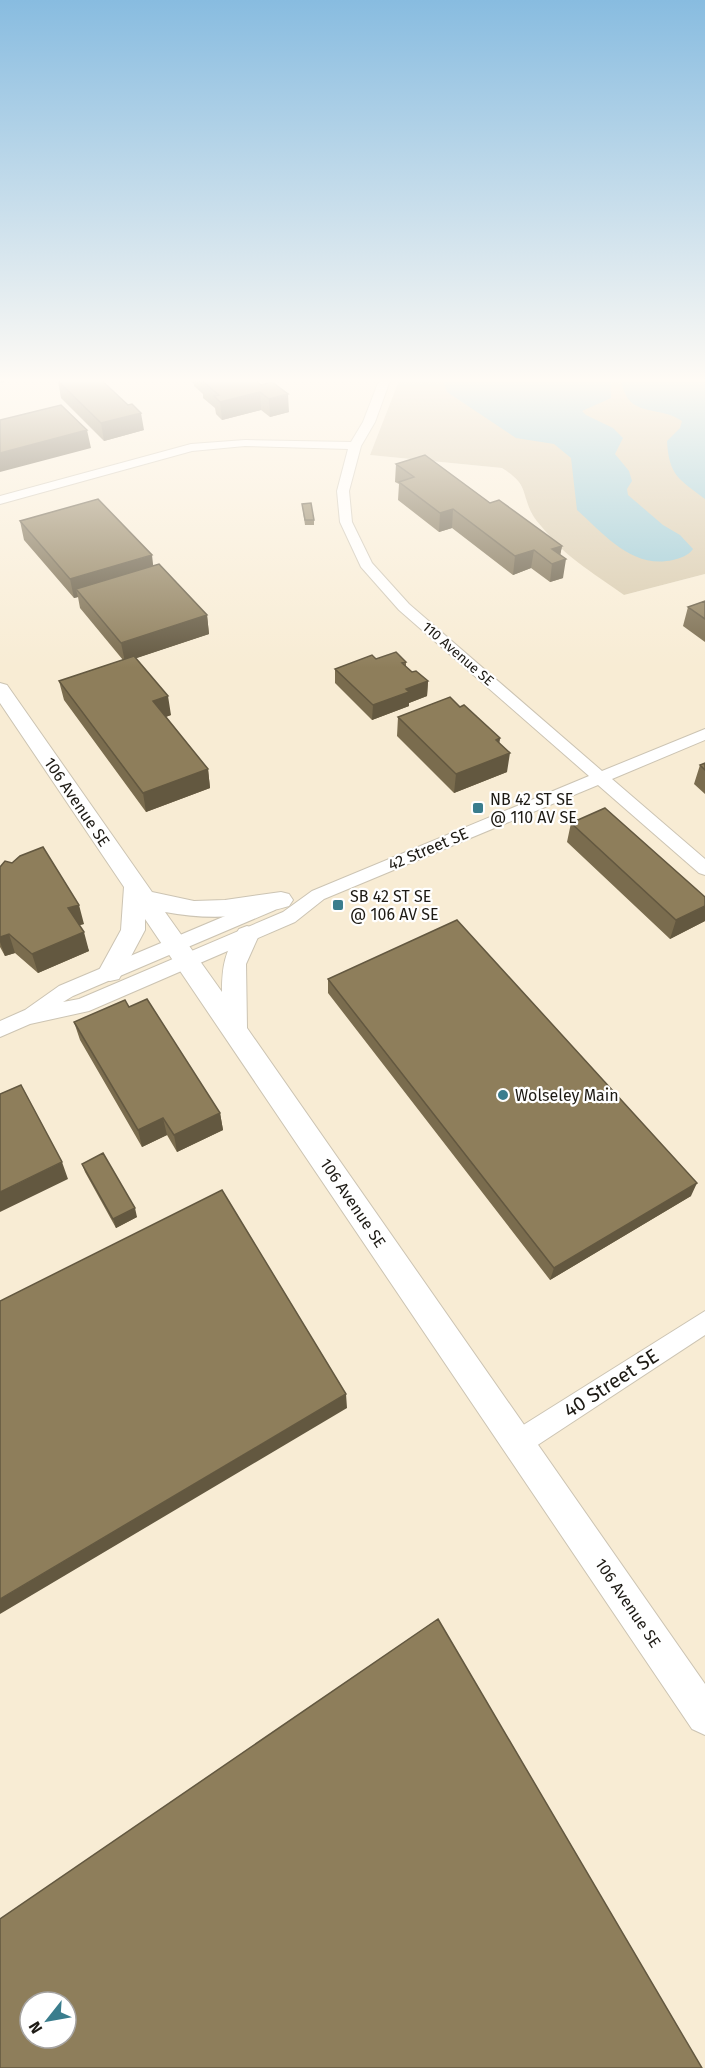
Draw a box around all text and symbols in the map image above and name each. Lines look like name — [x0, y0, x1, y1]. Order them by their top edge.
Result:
street label: 110 Avenue SE — [419, 618, 497, 690]
street label: 106 Avenue SE — [40, 754, 114, 850]
place label: NB 42 ST SE @ 110 AV SE — [490, 790, 577, 827]
marker: NB 42 ST SE @ 110 AV SE — [471, 801, 485, 815]
street label: 42 Street SE — [385, 824, 471, 874]
place label: SB 42 ST SE @ 106 AV SE — [350, 887, 439, 924]
marker: SB 42 ST SE @ 106 AV SE — [331, 898, 345, 912]
place label: Wolseley Main — [515, 1086, 619, 1105]
marker: Wolseley Main — [496, 1088, 510, 1102]
street label: 106 Avenue SE — [316, 1155, 390, 1251]
street label: 40 Street SE — [559, 1343, 663, 1423]
street label: 106 Avenue SE — [591, 1555, 665, 1651]
north arrow — [18, 1990, 78, 2050]
text: N — [25, 2018, 46, 2037]

